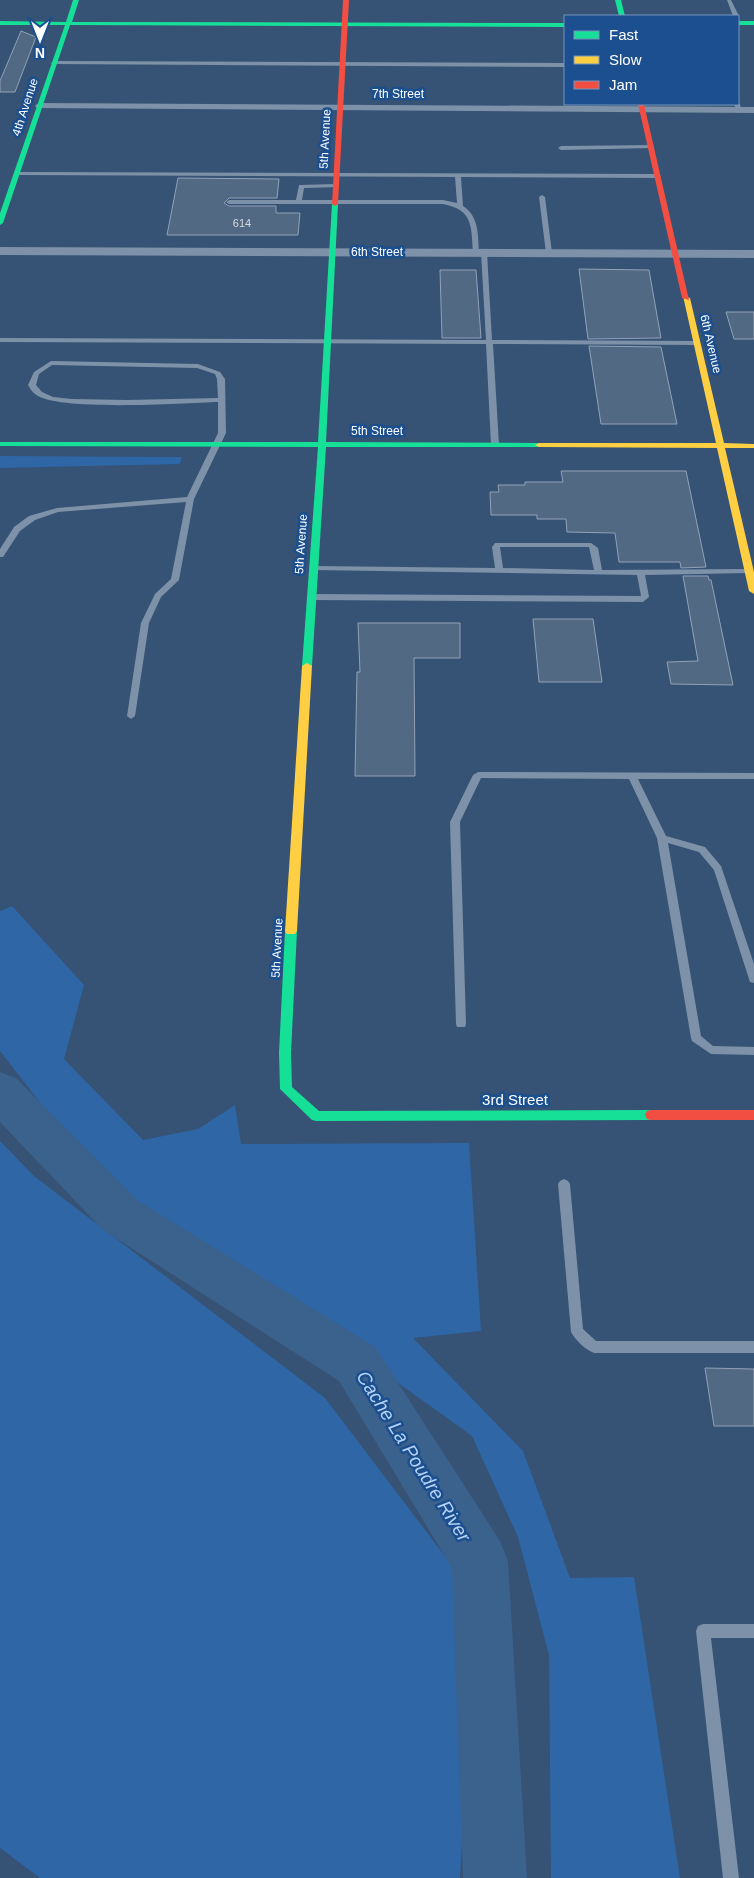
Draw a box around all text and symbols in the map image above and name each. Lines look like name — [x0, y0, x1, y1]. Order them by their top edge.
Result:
north arrow — [15, 15, 65, 65]
legend — [564, 15, 739, 105]
text: Fast — [609, 26, 639, 43]
text: N — [35, 45, 45, 61]
text: Slow — [609, 51, 642, 68]
street label: 4th Avenue — [9, 76, 41, 138]
text: Jam — [609, 76, 637, 93]
street label: 7th Street — [372, 87, 425, 101]
street label: 5th Avenue — [316, 108, 334, 169]
house number: 614 — [233, 217, 251, 229]
street label: 6th Street — [351, 245, 404, 259]
street label: 6th Avenue — [697, 313, 725, 375]
street label: 5th Street — [351, 424, 404, 438]
street label: 5th Avenue — [292, 513, 310, 574]
street label: 5th Avenue — [268, 917, 286, 978]
street label: 3rd Street — [482, 1091, 549, 1108]
water label: Cache La Poudre River — [352, 1367, 475, 1546]

